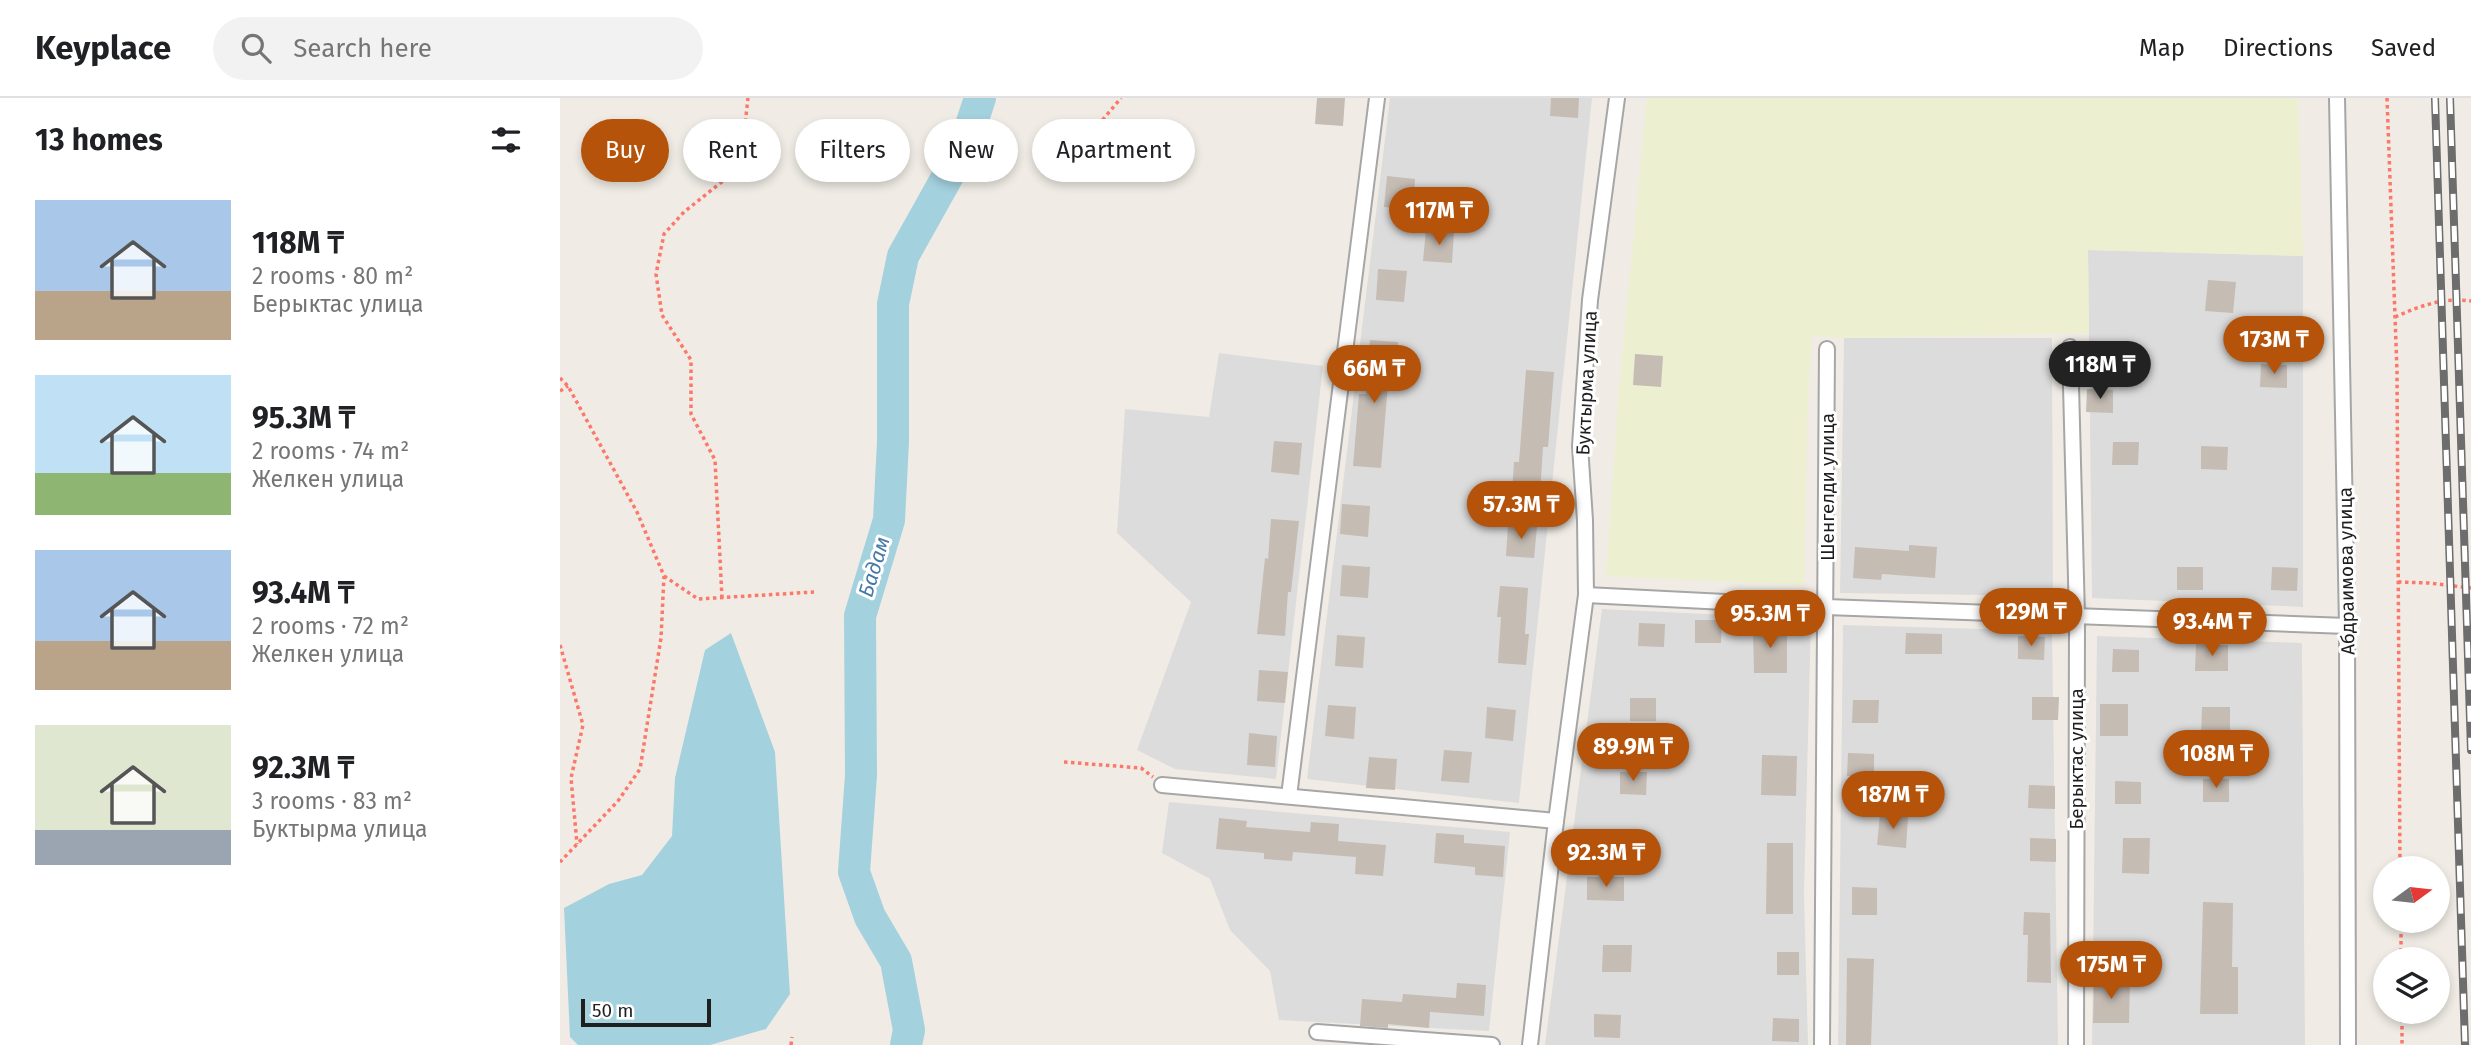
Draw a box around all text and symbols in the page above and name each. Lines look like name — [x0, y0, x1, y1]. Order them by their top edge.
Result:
search box — [213, 17, 703, 80]
text: Keyplace — [35, 28, 171, 68]
icon: search — [237, 29, 275, 67]
text: Search here — [293, 33, 432, 64]
text: Map — [2139, 34, 2185, 62]
text: Directions — [2223, 34, 2333, 62]
text: Saved — [2371, 34, 2436, 62]
chip: Buy — [581, 119, 669, 182]
chip: Rent — [683, 119, 781, 182]
chip: Filters — [795, 119, 910, 182]
chip: New — [924, 119, 1018, 182]
chip: Apartment — [1032, 119, 1195, 182]
icon: filters — [487, 121, 525, 159]
text: 13 homes — [35, 122, 163, 158]
pin: 117M ₸ — [1382, 188, 1496, 247]
text: 117M ₸ — [1405, 196, 1473, 224]
text: 118M ₸ — [252, 225, 344, 261]
icon: home — [91, 228, 175, 312]
text: 2 rooms · 80 m² — [252, 262, 413, 290]
text: Берыктас улица — [252, 290, 423, 318]
street label: Буктырма улица — [1571, 310, 1602, 456]
pin: 173M ₸ — [2217, 316, 2331, 376]
text: 173M ₸ — [2239, 325, 2309, 353]
pin: 118M ₸ — [2043, 342, 2157, 401]
pin: 66M ₸ — [1325, 345, 1423, 405]
text: 118M ₸ — [2065, 350, 2135, 378]
text: 66M ₸ — [1343, 354, 1405, 382]
text: 95.3M ₸ — [252, 400, 355, 436]
icon: home — [91, 403, 175, 487]
street label: Шенгелди улица — [1816, 413, 1839, 561]
text: 2 rooms · 74 m² — [252, 437, 409, 465]
text: Желкен улица — [252, 465, 404, 493]
pin: 57.3M ₸ — [1456, 482, 1586, 541]
street label: Абдраимова улица — [2334, 487, 2359, 655]
text: 57.3M ₸ — [1483, 490, 1559, 518]
water label: Бадам — [853, 534, 895, 600]
text: 93.4M ₸ — [252, 575, 354, 611]
icon: home — [91, 578, 175, 662]
pin: 129M ₸ — [1974, 588, 2088, 648]
pin: 95.3M ₸ — [1705, 590, 1835, 650]
text: 129M ₸ — [1995, 597, 2067, 625]
pin: 93.4M ₸ — [2147, 598, 2277, 658]
text: 95.3M ₸ — [1730, 599, 1810, 627]
text: 93.4M ₸ — [2173, 607, 2251, 635]
text: 2 rooms · 72 m² — [252, 612, 409, 640]
text: Желкен улица — [252, 640, 404, 668]
street label: Берыктас улица — [2065, 688, 2088, 830]
pin: 89.9M ₸ — [1568, 724, 1698, 783]
pin: 108M ₸ — [2159, 730, 2273, 790]
text: 89.9M ₸ — [1593, 732, 1673, 760]
text: 108M ₸ — [2179, 739, 2253, 767]
text: 92.3M ₸ — [252, 750, 354, 786]
icon: home — [91, 753, 175, 837]
pin: 187M ₸ — [1836, 772, 1950, 831]
text: 187M ₸ — [1858, 780, 1928, 808]
text: 3 rooms · 83 m² — [252, 787, 412, 815]
text: Буктырма улица — [252, 815, 428, 843]
pin: 92.3M ₸ — [1541, 830, 1671, 889]
text: 92.3M ₸ — [1567, 838, 1645, 866]
north arrow — [2373, 856, 2450, 933]
map controls — [2373, 856, 2450, 1024]
pin: 175M ₸ — [2054, 942, 2168, 1001]
button: layers — [2373, 947, 2450, 1024]
text: 175M ₸ — [2076, 950, 2146, 978]
scale bar — [581, 996, 710, 1028]
text: 50 m — [592, 999, 633, 1022]

